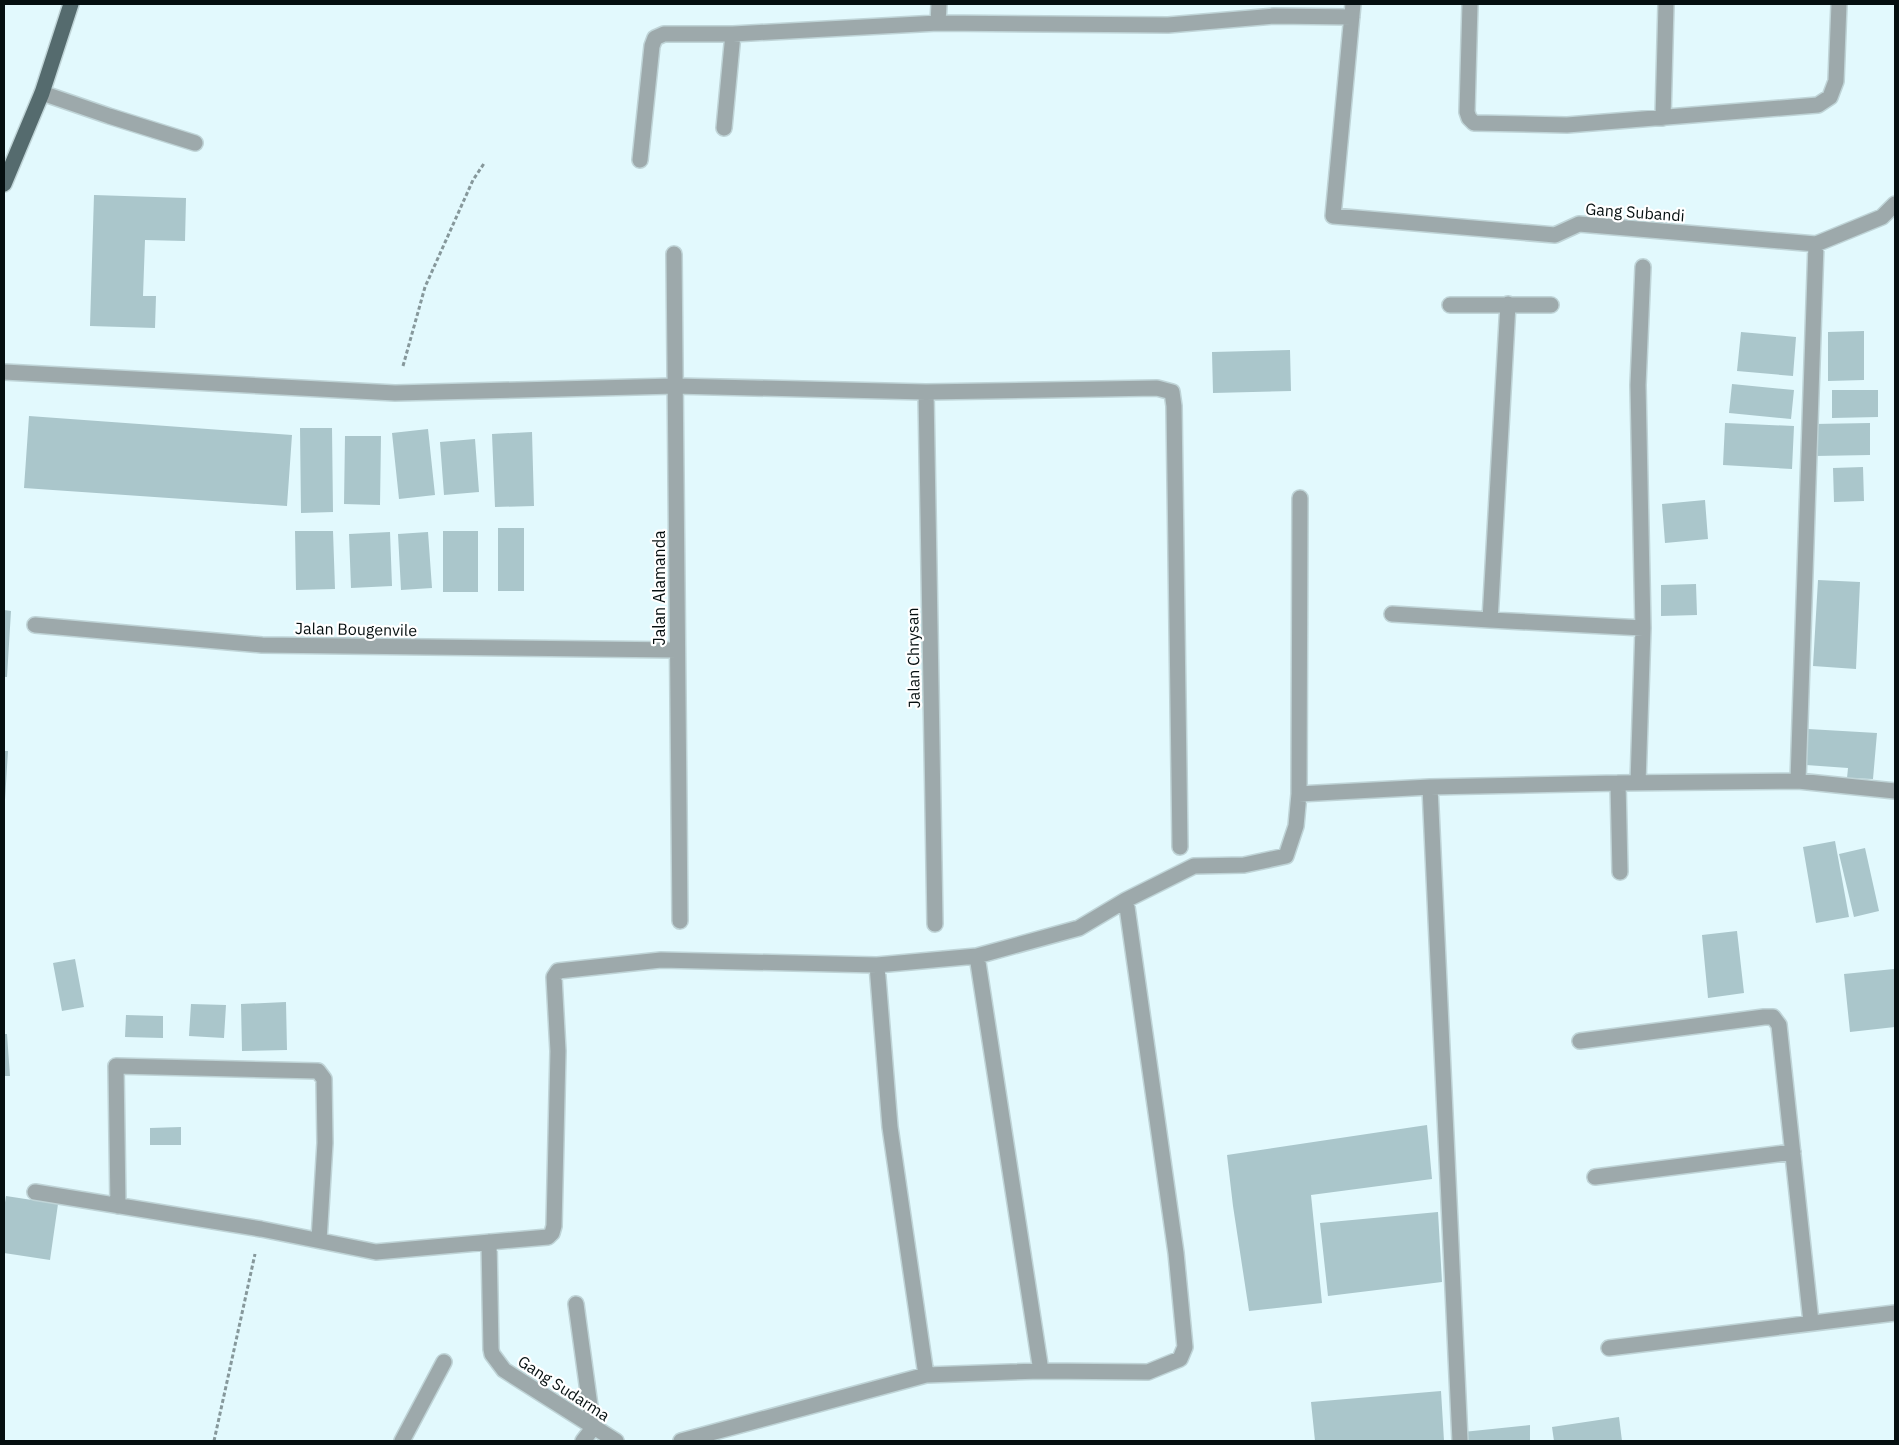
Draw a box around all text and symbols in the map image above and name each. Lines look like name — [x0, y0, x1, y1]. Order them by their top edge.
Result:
street label: Gang Subandi — [1585, 199, 1685, 225]
street label: Jalan Alamanda — [649, 530, 669, 646]
street label: Jalan Chrysan — [902, 607, 924, 709]
street label: Jalan Bougenvile — [295, 618, 417, 640]
street label: Gang Sudarma — [514, 1351, 614, 1425]

